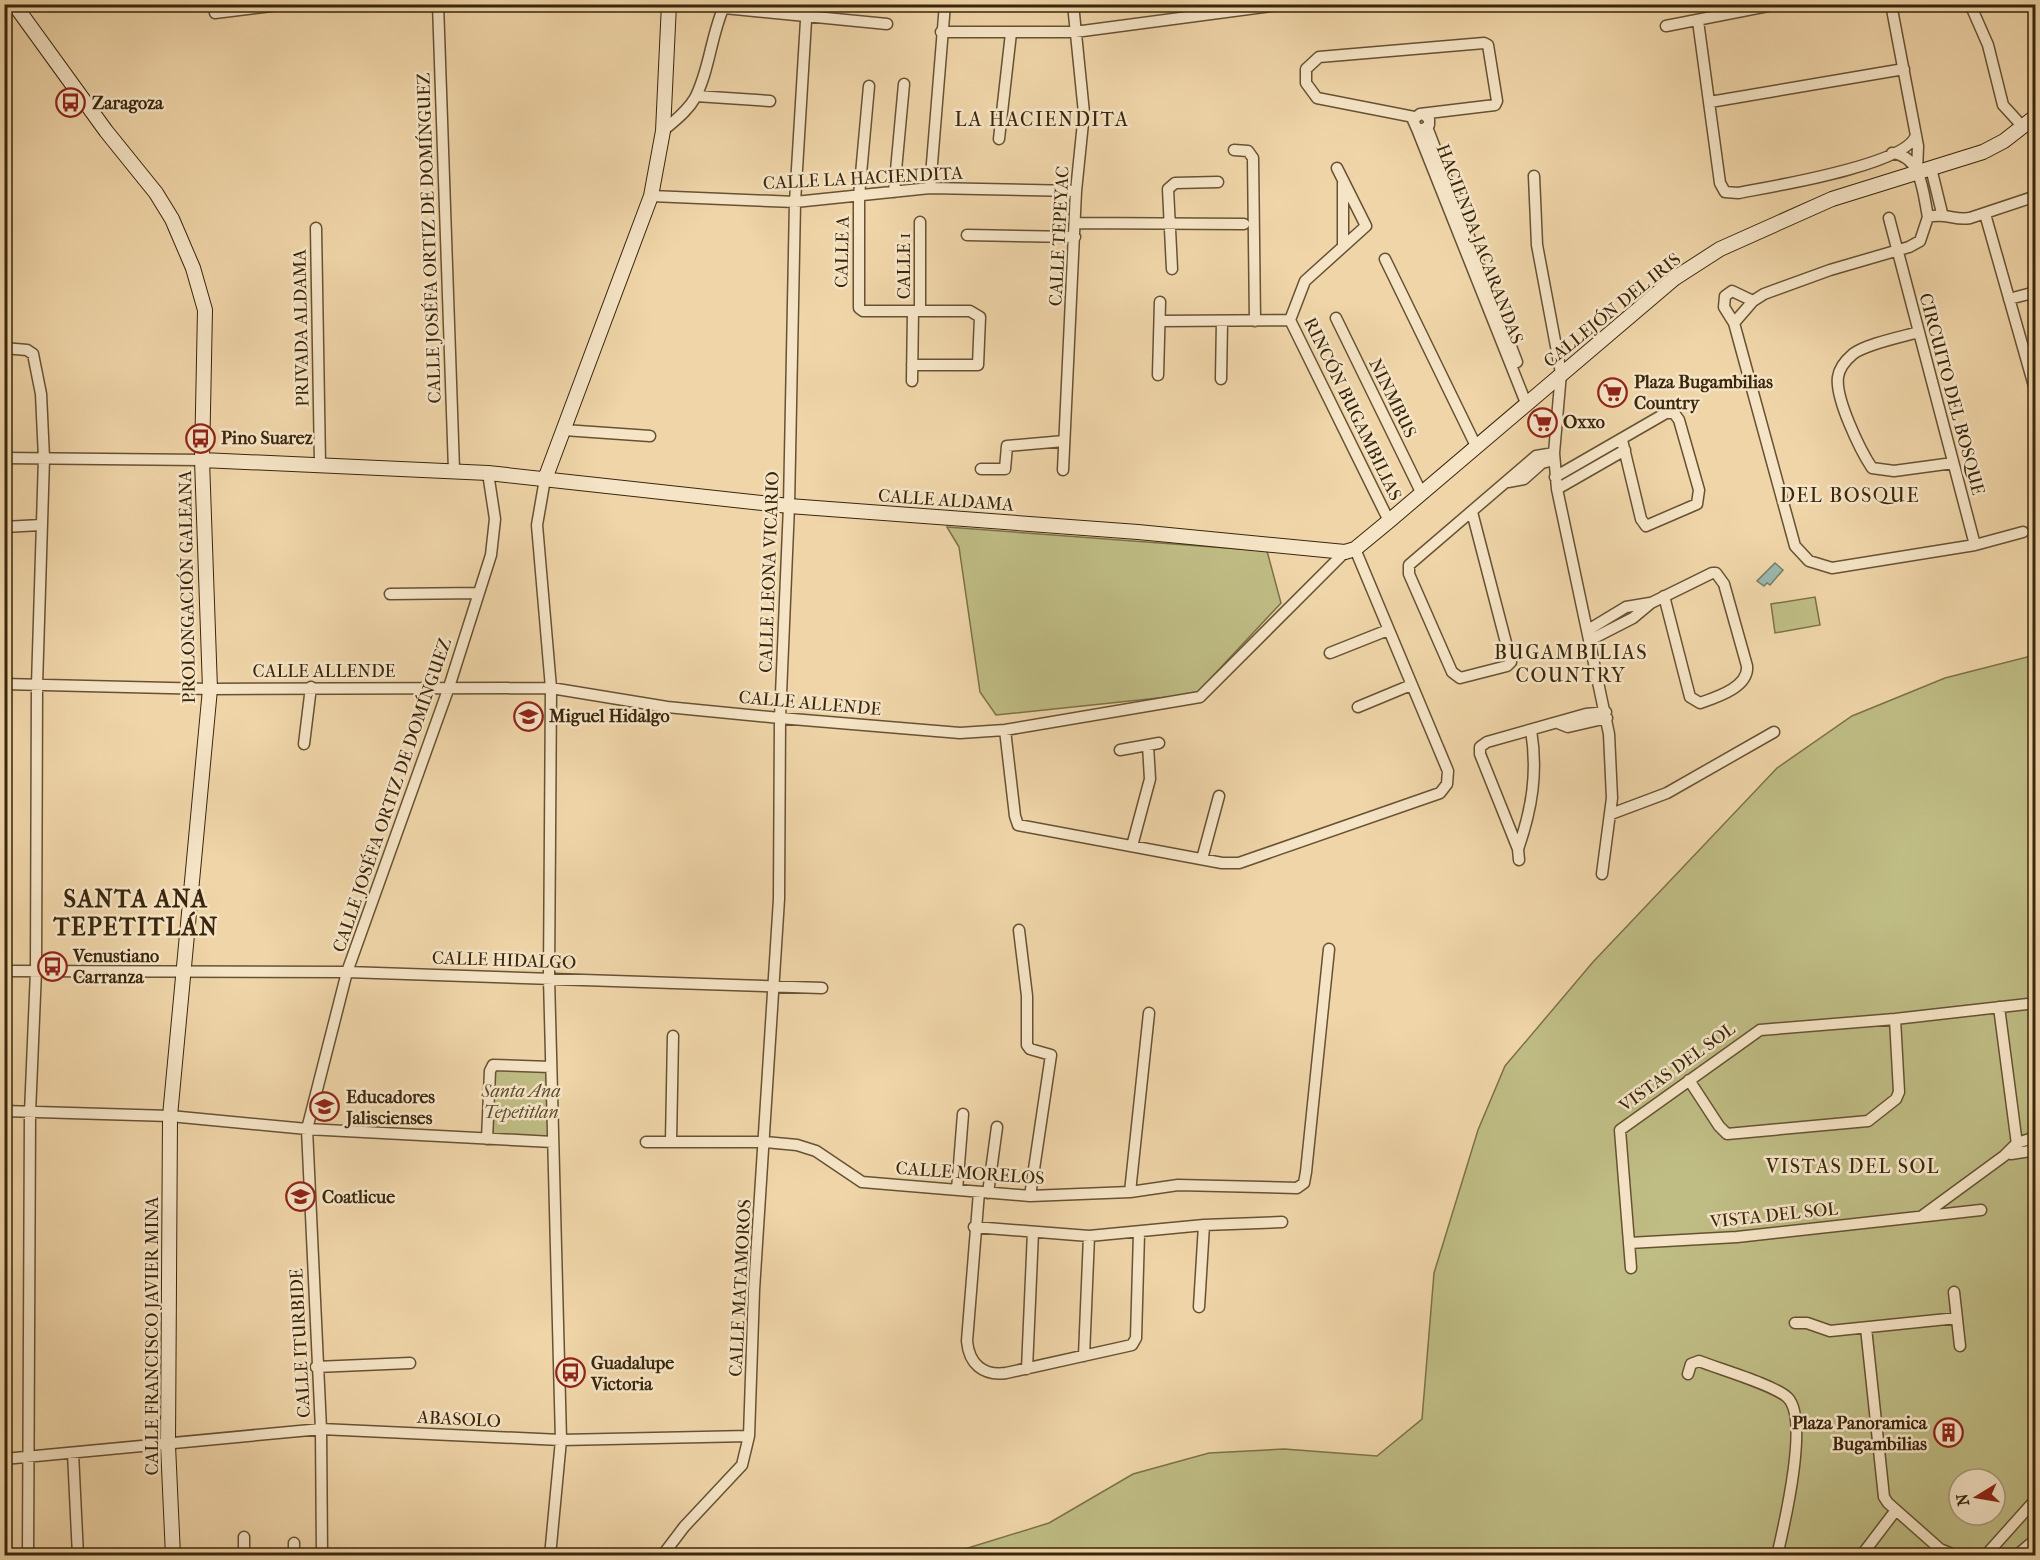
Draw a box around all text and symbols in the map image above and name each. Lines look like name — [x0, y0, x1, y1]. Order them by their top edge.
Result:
street label: CALLE JOSÉFA ORTIZ DE DOMÍNGUEZ — [412, 72, 446, 404]
bus stop icon: Zaragoza — [55, 87, 87, 119]
place label: Zaragoza — [92, 93, 164, 114]
district label: LA HACIENDITA — [955, 108, 1129, 131]
street label: HACIENDA JACARANDAS — [1432, 141, 1527, 347]
street label: CALLE LA HACIENDITA — [763, 163, 964, 194]
street label: CALLE TEPEYAC — [1045, 165, 1074, 307]
street label: CALLE A — [831, 216, 854, 288]
street label: CALLE 1 — [894, 233, 915, 299]
street label: CALLEJÓN DEL IRIS — [1538, 247, 1685, 372]
street label: PRIVADA ALDAMA — [290, 249, 313, 407]
street label: CIRCUITO DEL BOSQUE — [1914, 291, 1989, 497]
street label: RINCÓN BUGAMBILIAS — [1299, 313, 1408, 504]
street label: NINMBUS — [1364, 355, 1421, 441]
place label: Plaza Bugambilias Country — [1634, 372, 1773, 414]
supermarket icon: Plaza Bugambilias Country — [1597, 376, 1629, 408]
supermarket icon: Oxxo — [1526, 406, 1558, 438]
place label: Oxxo — [1563, 412, 1605, 433]
bus stop icon: Pino Suarez — [184, 422, 216, 454]
place label: Pino Suarez — [221, 428, 313, 449]
street label: PROLONGACIÓN GALEANA — [173, 470, 200, 704]
street label: CALLE LEONA VICARIO — [755, 471, 784, 673]
district label: DEL BOSQUE — [1780, 484, 1920, 507]
street label: CALLE ALDAMA — [877, 485, 1015, 516]
street label: CALLE JOSÉFA ORTIZ DE DOMÍNGUEZ — [328, 635, 456, 955]
district label: BUGAMBILIAS COUNTRY — [1494, 641, 1648, 687]
street label: CALLE ALLENDE — [253, 661, 395, 682]
street label: CALLE ALLENDE — [738, 687, 882, 720]
school or university icon: Miguel Hidalgo — [512, 700, 544, 732]
place label: Miguel Hidalgo — [548, 706, 670, 727]
district label: SANTA ANA TEPETITLÁN — [52, 885, 219, 941]
place label: Venustiano Carranza — [72, 946, 159, 988]
street label: CALLE HIDALGO — [431, 947, 576, 974]
bus stop icon: Venustiano Carranza — [36, 950, 68, 982]
street label: VISTAS DEL SOL — [1615, 1018, 1739, 1117]
park label: Santa Ana Tepetitlan — [480, 1081, 561, 1123]
place label: Educadores Jaliscienses — [344, 1087, 435, 1129]
school or university icon: Educadores Jaliscienses — [309, 1091, 341, 1123]
district label: VISTAS DEL SOL — [1765, 1155, 1940, 1178]
street label: CALLE MORELOS — [895, 1158, 1045, 1189]
school or university icon: Coatlicue — [285, 1181, 317, 1213]
place label: Coatlicue — [322, 1187, 395, 1208]
street label: CALLE FRANCISCO JAVIER MINA — [142, 1196, 163, 1476]
street label: VISTA DEL SOL — [1708, 1198, 1839, 1233]
street label: CALLE MATAMOROS — [725, 1199, 756, 1377]
street label: CALLE ITURBIDE — [286, 1268, 315, 1418]
place label: Guadalupe Victoria — [590, 1353, 674, 1395]
bus stop icon: Guadalupe Victoria — [554, 1357, 586, 1389]
street label: ABASOLO — [416, 1407, 501, 1432]
place label: Plaza Panoramica Bugambilias — [1792, 1413, 1928, 1455]
building icon: Plaza Panoramica Bugambilias — [1932, 1417, 1964, 1449]
north arrow — [1947, 1467, 2007, 1527]
text: N — [1952, 1491, 1973, 1508]

